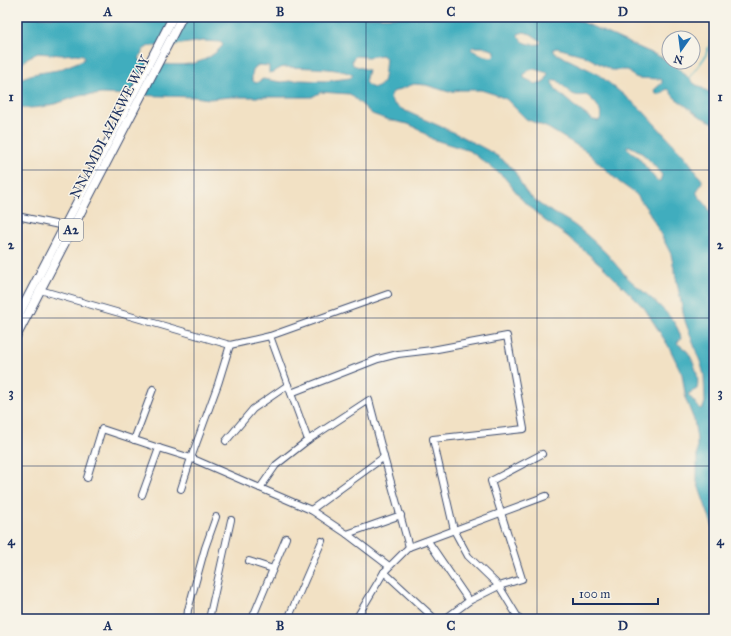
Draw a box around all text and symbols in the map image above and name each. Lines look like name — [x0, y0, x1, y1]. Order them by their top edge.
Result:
text: A — [103, 4, 113, 20]
text: B — [276, 4, 285, 20]
text: C — [447, 4, 456, 20]
text: D — [618, 4, 628, 20]
north arrow — [661, 30, 701, 70]
street label: NNAMDI AZIKWE WAY — [67, 52, 154, 201]
text: N — [672, 52, 685, 67]
text: 1 — [8, 89, 14, 105]
text: 1 — [717, 89, 723, 105]
road number: A2 — [59, 219, 83, 241]
text: 2 — [8, 237, 15, 253]
text: 2 — [717, 237, 724, 253]
text: 3 — [8, 385, 14, 401]
text: 3 — [717, 385, 723, 401]
text: 4 — [7, 533, 15, 549]
text: 4 — [716, 533, 724, 549]
scale bar — [573, 580, 658, 606]
text: 100 m — [579, 587, 610, 601]
text: A — [103, 618, 113, 634]
text: B — [276, 618, 285, 634]
text: C — [447, 618, 456, 634]
text: D — [618, 618, 628, 634]

